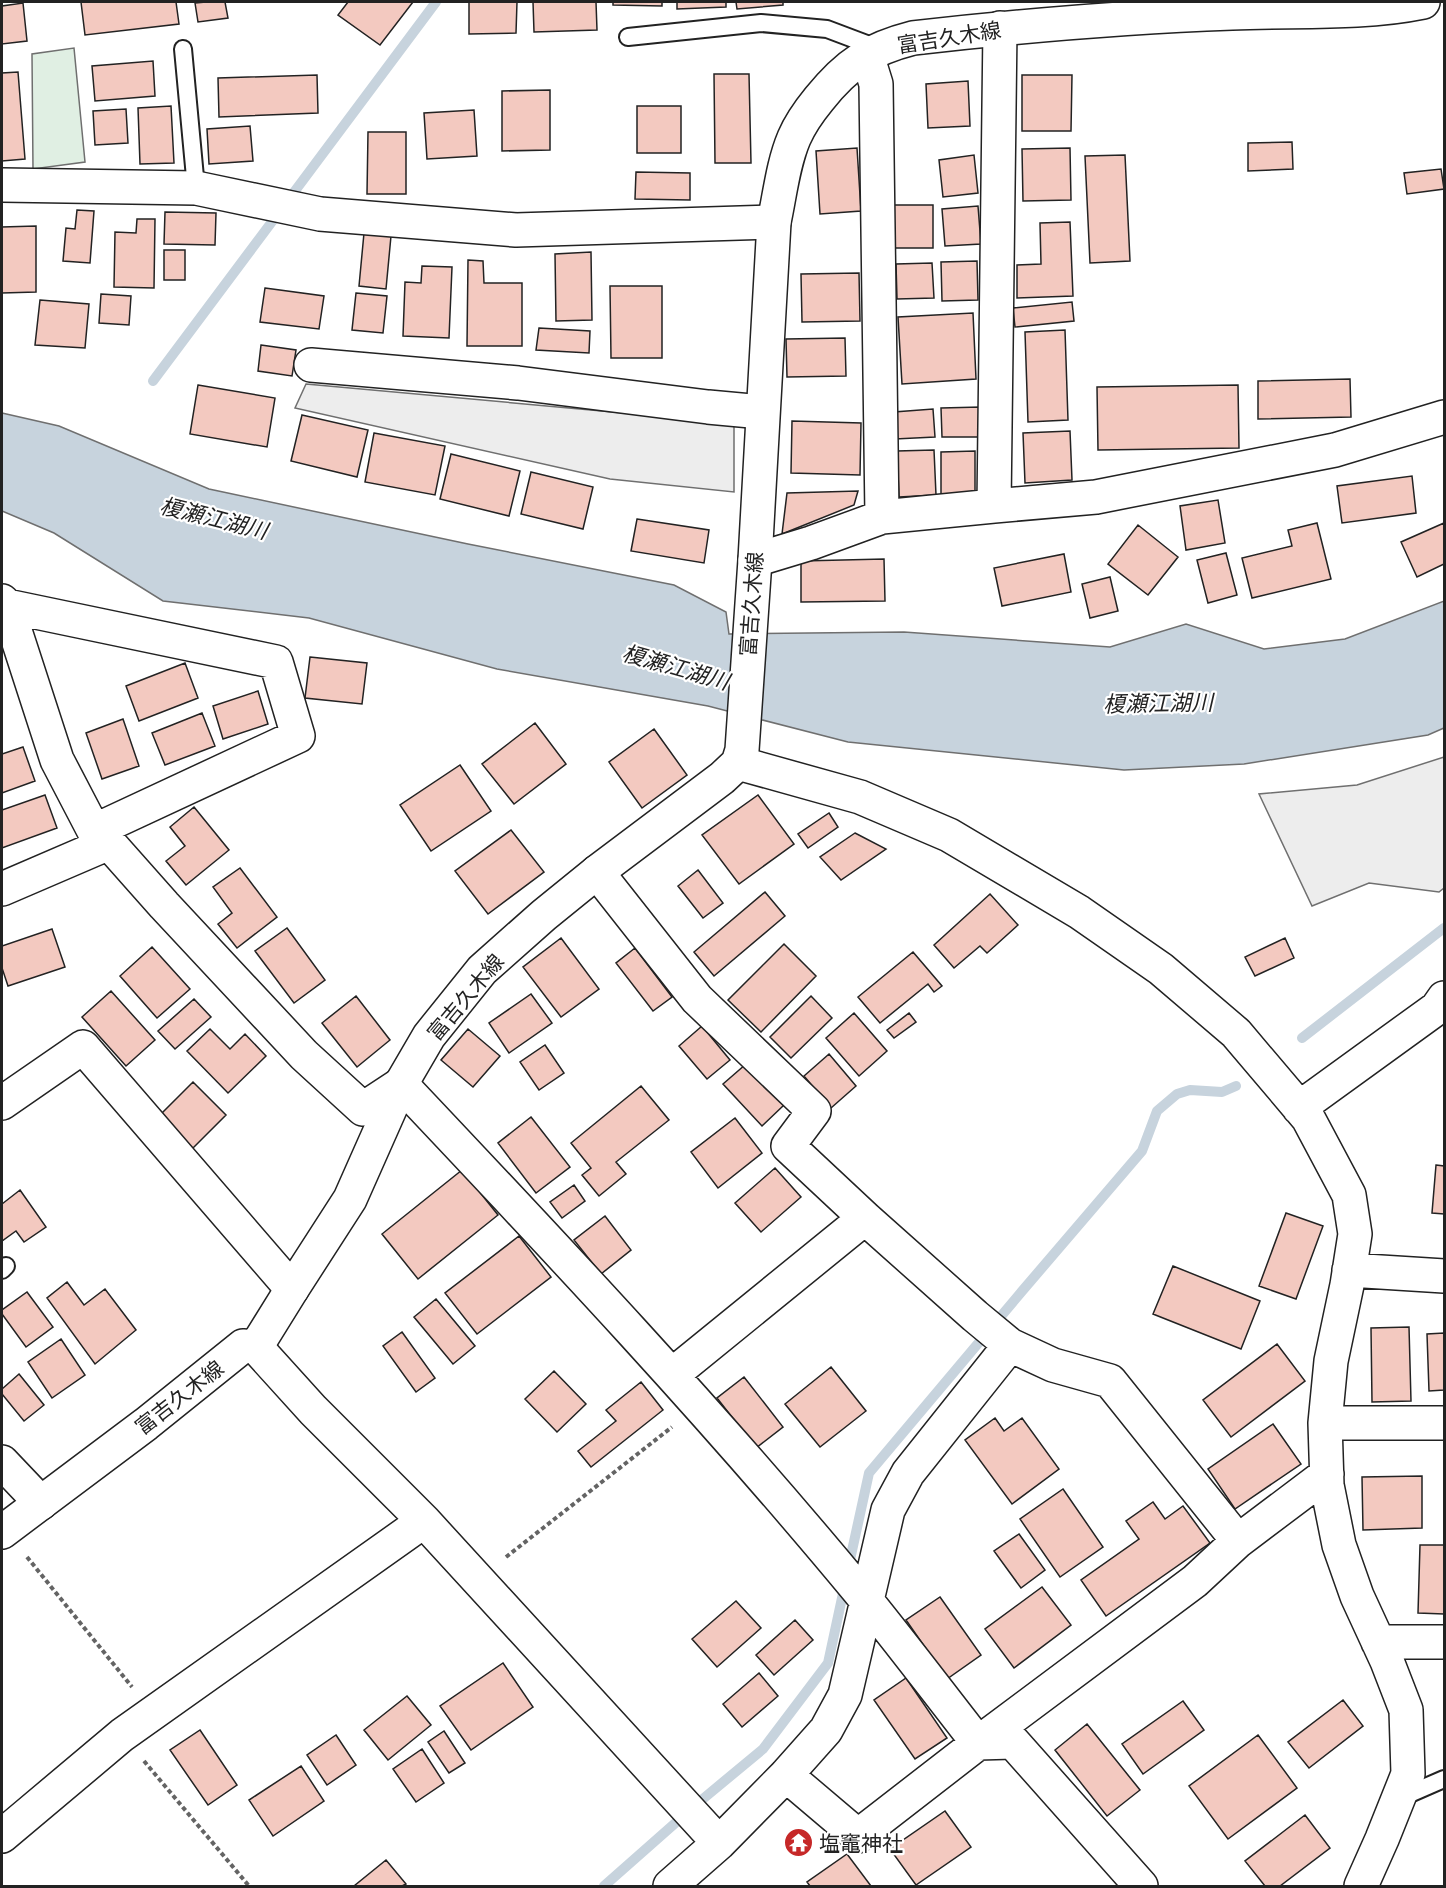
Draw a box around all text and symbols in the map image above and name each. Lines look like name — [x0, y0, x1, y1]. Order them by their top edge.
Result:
street label: 富吉久木線 — [895, 15, 1003, 59]
water label: 榎瀬江湖川 — [157, 489, 273, 545]
street label: 富吉久木線 — [733, 551, 769, 657]
water label: 榎瀬江湖川 — [619, 636, 735, 696]
water label: 榎瀬江湖川 — [1103, 686, 1215, 718]
street label: 富吉久木線 — [421, 948, 509, 1046]
street label: 富吉久木線 — [129, 1354, 229, 1440]
temple icon: 塩竈神社 — [782, 1827, 814, 1859]
place label: 塩竈神社 — [819, 1829, 903, 1857]

